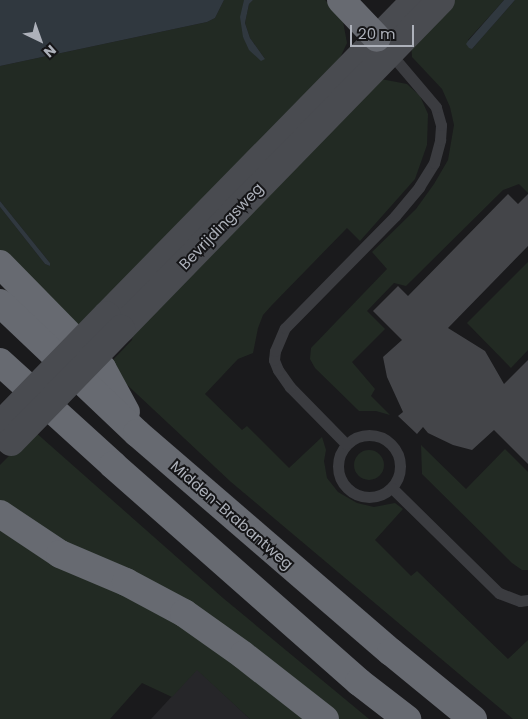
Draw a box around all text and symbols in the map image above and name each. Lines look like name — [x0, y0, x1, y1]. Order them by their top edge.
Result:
north arrow — [15, 15, 65, 65]
scale bar — [353, 15, 417, 47]
text: 20 m — [358, 23, 396, 44]
text: N — [39, 40, 61, 62]
street label: Bevrijdingsweg — [175, 179, 267, 273]
street label: Midden-Brabantweg — [167, 457, 297, 573]

